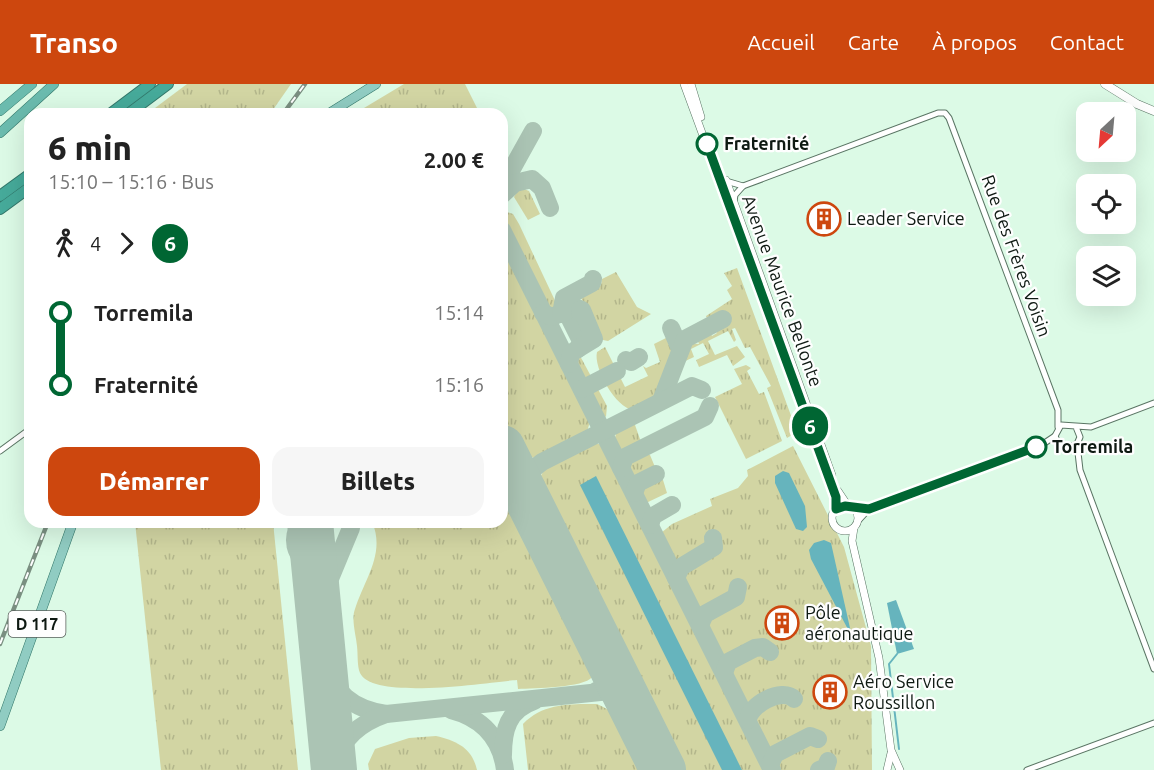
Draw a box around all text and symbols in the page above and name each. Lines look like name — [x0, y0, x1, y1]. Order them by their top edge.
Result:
text: Transo — [30, 27, 118, 58]
text: Accueil — [747, 30, 815, 54]
text: Carte — [848, 30, 899, 54]
text: À propos — [932, 30, 1017, 54]
text: Contact — [1050, 30, 1124, 54]
north arrow — [1076, 102, 1136, 162]
map controls — [1076, 102, 1136, 306]
text: 6 min — [48, 129, 132, 166]
marker: Fraternité — [696, 133, 718, 155]
place label: Fraternité — [724, 133, 809, 153]
text: 2.00 € — [424, 147, 484, 172]
text: 15:10 – 15:16 · Bus — [48, 170, 214, 193]
street label: Rue des Frères Voisin — [978, 172, 1056, 339]
button: locate — [1076, 174, 1136, 234]
street label: Avenue Maurice Bellonte — [739, 192, 827, 389]
building icon: Leader Service — [806, 201, 842, 237]
place label: Leader Service — [847, 208, 965, 228]
icon: walk — [48, 227, 81, 260]
icon: forward — [110, 227, 143, 260]
text: 6 — [164, 231, 176, 255]
text: 4 — [90, 232, 101, 255]
button: layers — [1076, 246, 1136, 306]
text: Torremila — [94, 300, 193, 325]
text: 15:14 — [434, 301, 484, 324]
text: Fraternité — [94, 372, 198, 397]
text: 15:16 — [434, 373, 484, 396]
line badge: 6 — [790, 406, 830, 446]
text: 6 — [804, 414, 816, 438]
marker: Torremila — [1025, 436, 1047, 458]
place label: Torremila — [1052, 436, 1133, 456]
button: Démarrer — [48, 447, 260, 516]
button: Billets — [272, 447, 484, 516]
place label: Pôle aéronautique — [805, 602, 914, 643]
building icon: Pôle aéronautique — [764, 605, 800, 641]
road number: D 117 — [9, 611, 66, 637]
place label: Aéro Service Roussillon — [853, 671, 954, 712]
building icon: Aéro Service Roussillon — [812, 674, 848, 710]

